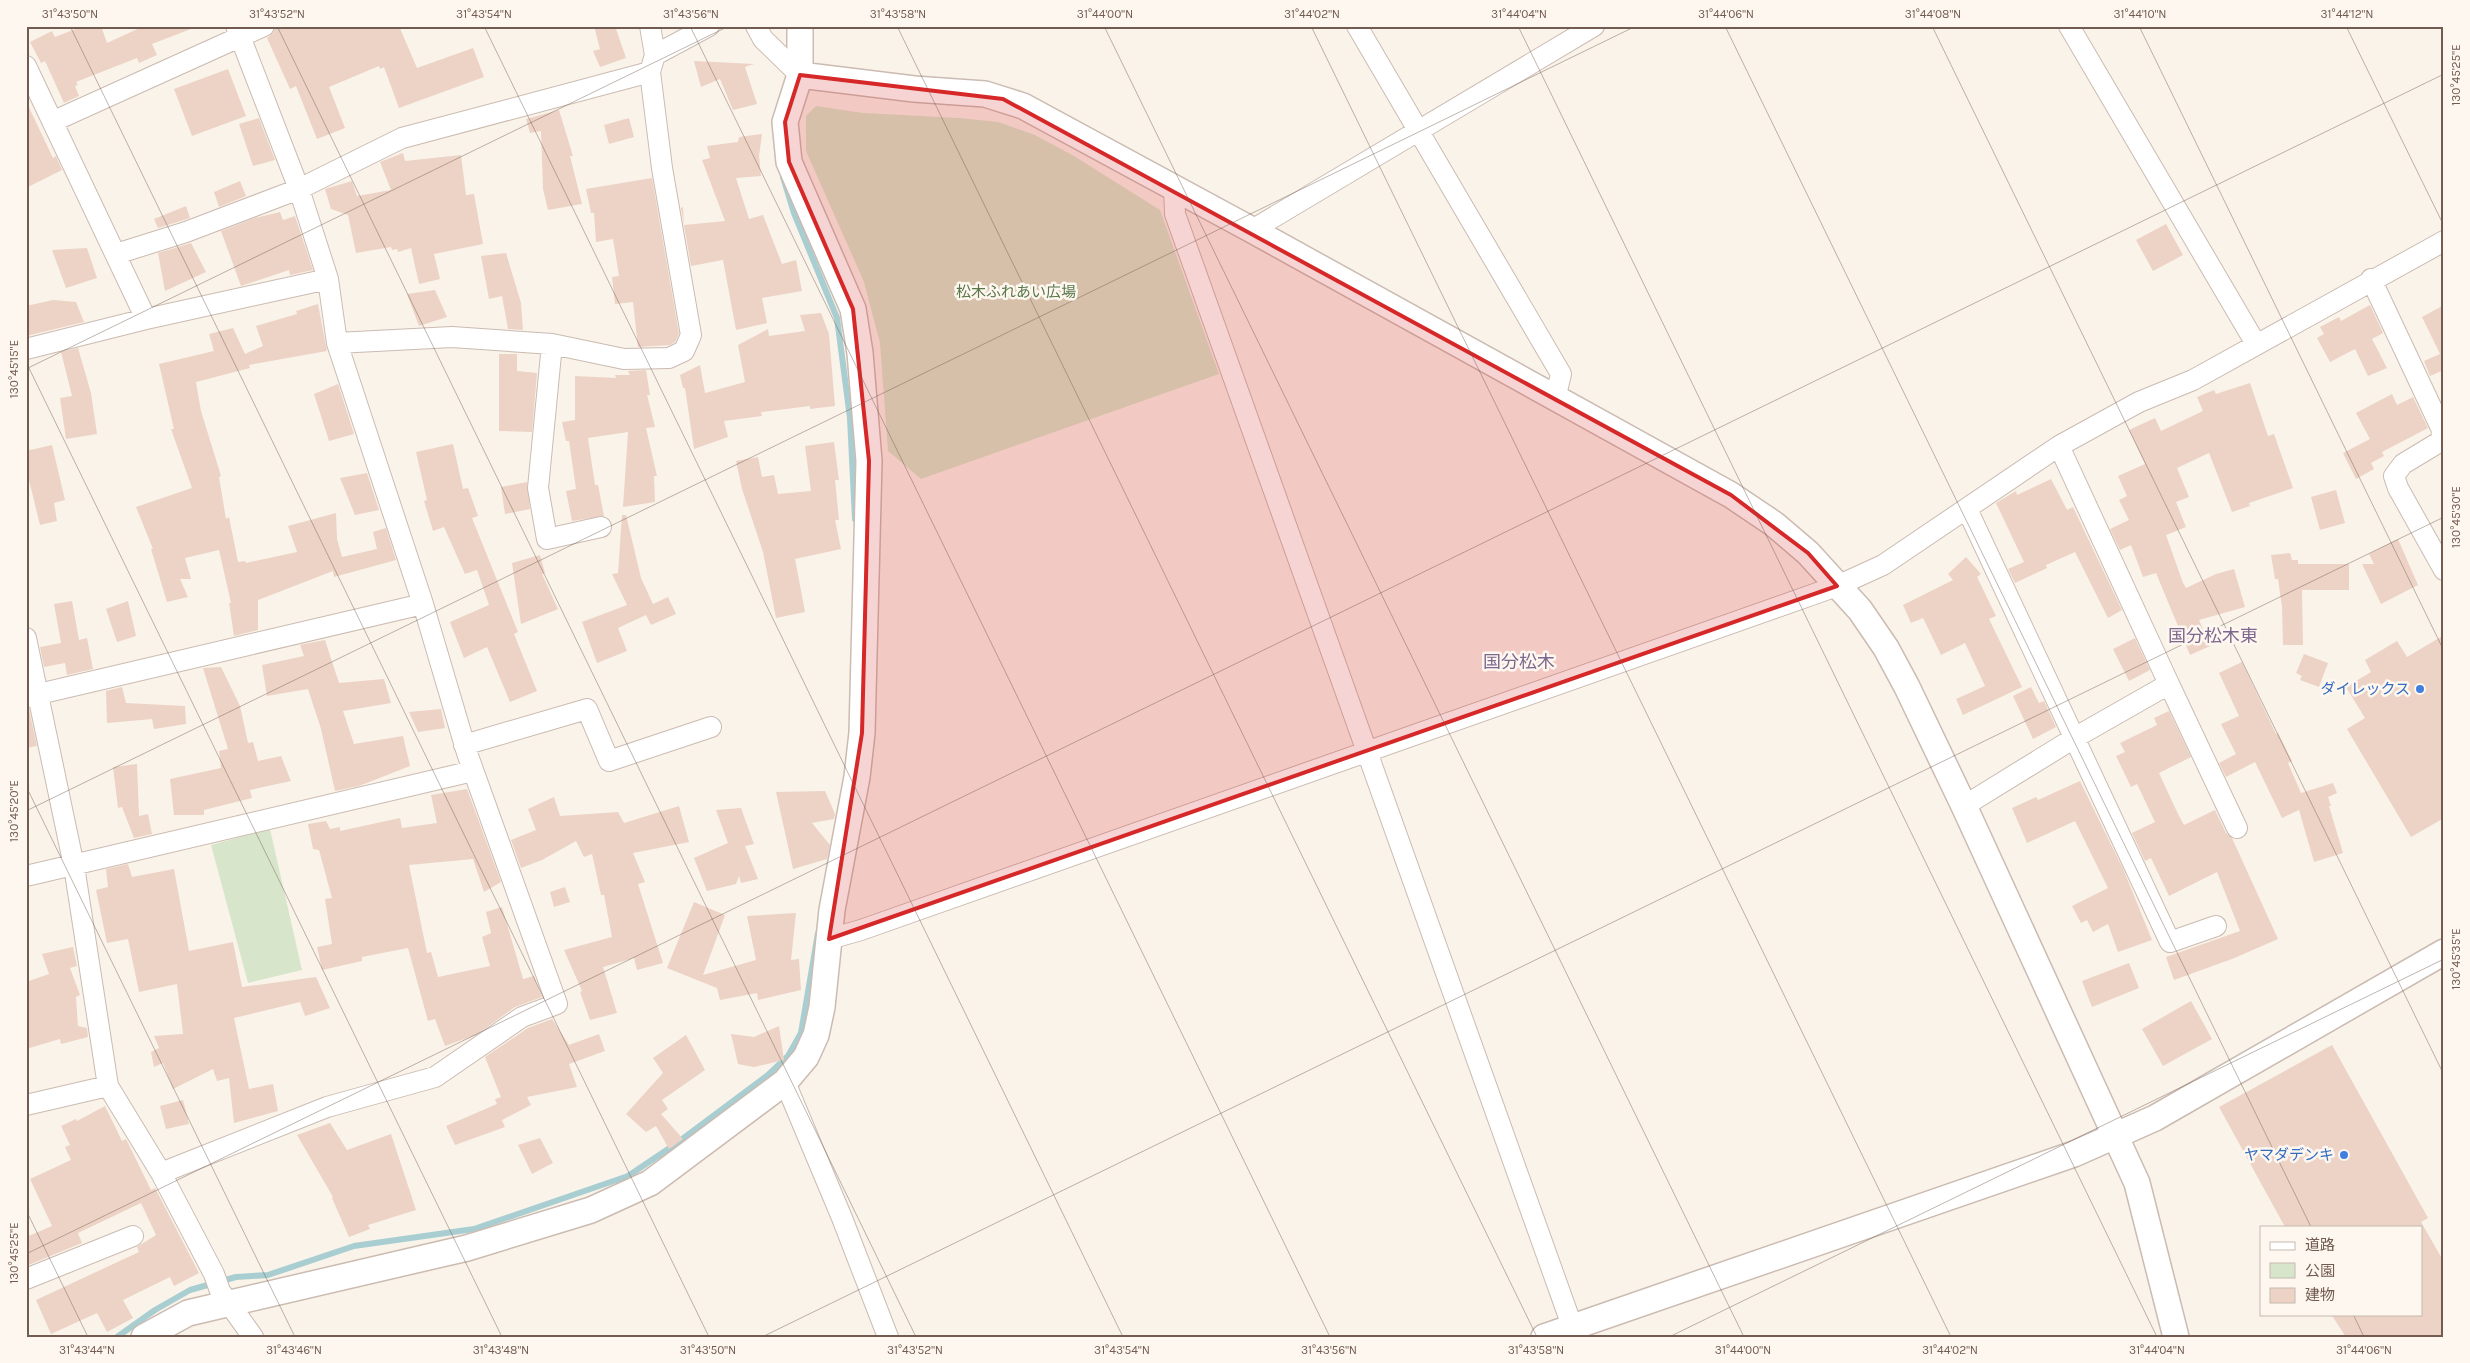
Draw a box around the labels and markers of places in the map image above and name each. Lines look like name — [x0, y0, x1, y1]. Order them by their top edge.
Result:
place label: ダイレックス — [2320, 680, 2410, 698]
marker: ダイレックス — [2414, 683, 2426, 695]
place label: ヤマダデンキ — [2244, 1146, 2334, 1164]
marker: ヤマダデンキ — [2338, 1149, 2350, 1161]

